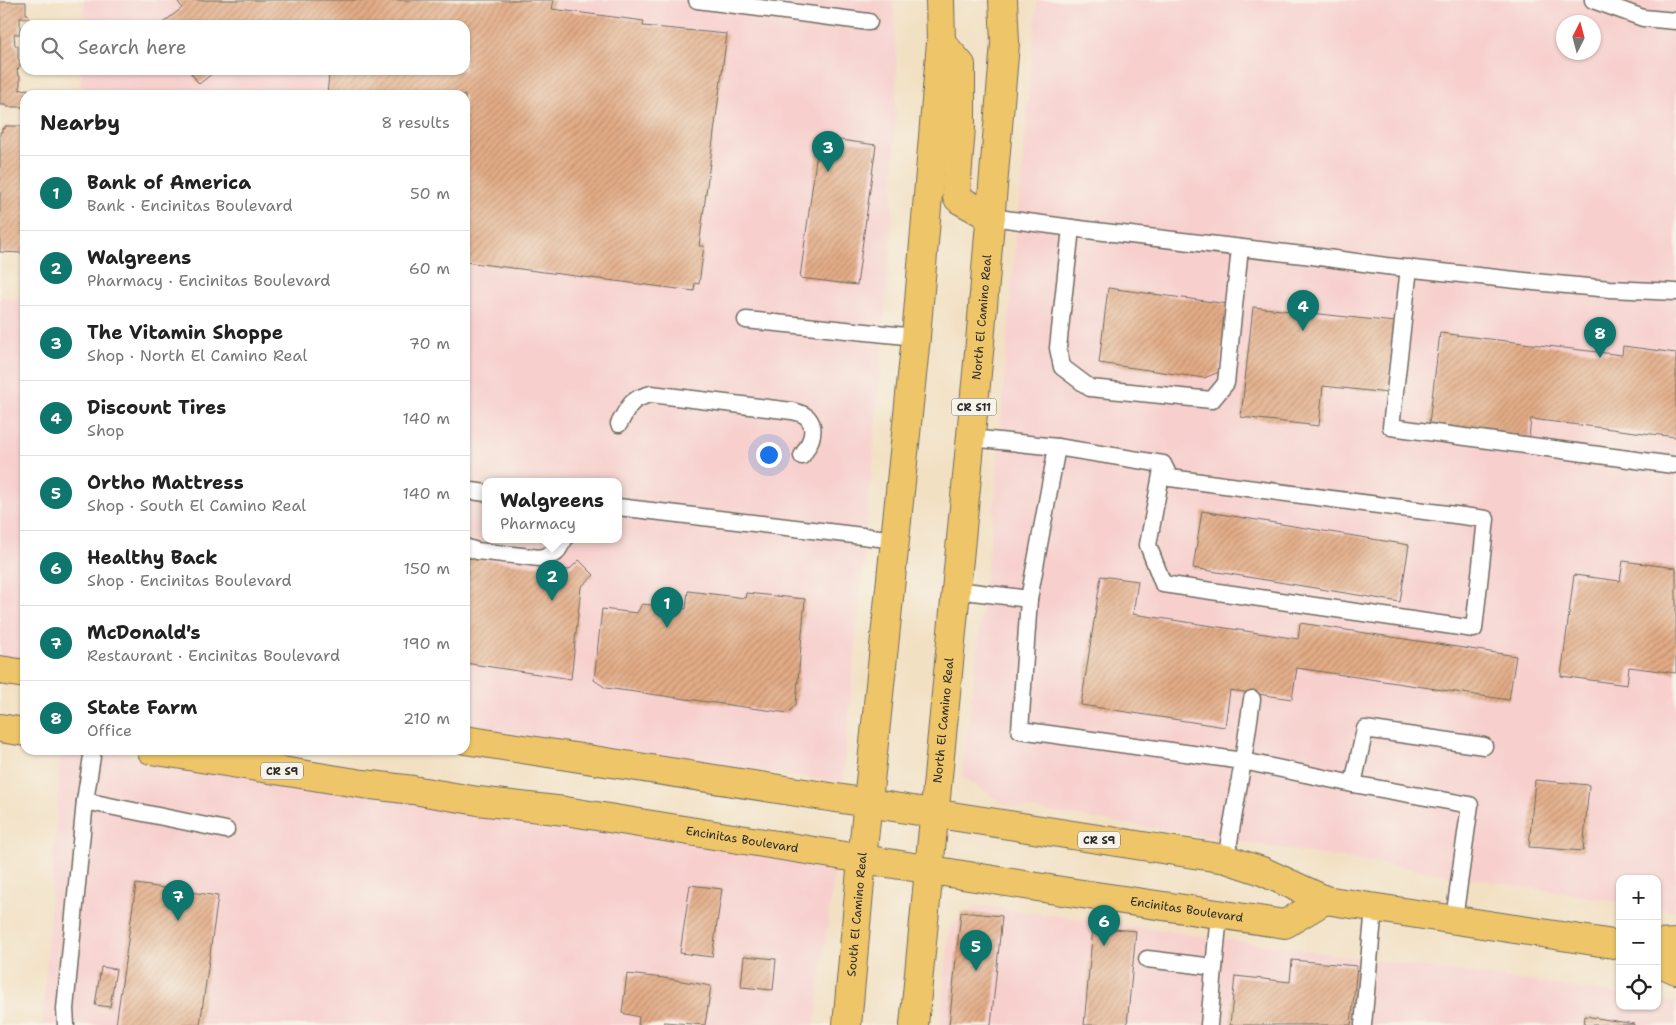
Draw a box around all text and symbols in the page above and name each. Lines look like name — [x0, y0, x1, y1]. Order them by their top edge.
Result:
north arrow — [1556, 15, 1601, 60]
search box — [20, 20, 470, 75]
icon: search — [38, 34, 66, 62]
text: Search here — [78, 35, 187, 60]
text: Nearby — [40, 109, 120, 137]
text: 8 results — [381, 112, 450, 133]
pin: 3 — [812, 131, 844, 172]
text: Bank of America — [87, 170, 251, 195]
text: 1 — [52, 183, 60, 204]
text: 50 m — [410, 183, 450, 204]
text: Bank · Encinitas Boulevard — [87, 195, 293, 216]
text: Walgreens — [87, 245, 191, 270]
street label: North El Camino Real — [968, 254, 995, 381]
text: 2 — [50, 258, 62, 279]
text: 60 m — [409, 258, 450, 279]
text: Pharmacy · Encinitas Boulevard — [87, 270, 330, 291]
pin: 4 — [1287, 290, 1319, 331]
pin: 8 — [1584, 317, 1616, 358]
text: The Vitamin Shoppe — [87, 320, 283, 345]
text: 3 — [50, 333, 62, 354]
text: 70 m — [409, 333, 450, 354]
text: Shop · North El Camino Real — [87, 345, 307, 366]
text: Discount Tires — [87, 395, 226, 420]
road number: CR S11 — [952, 398, 996, 416]
text: 4 — [50, 408, 62, 429]
text: 140 m — [403, 408, 450, 429]
text: Shop — [87, 420, 124, 441]
your location — [756, 442, 782, 468]
text: Ortho Mattress — [87, 470, 244, 495]
popup — [482, 478, 622, 543]
text: 5 — [51, 483, 61, 504]
text: 140 m — [403, 483, 450, 504]
text: Walgreens — [500, 488, 604, 513]
text: Shop · South El Camino Real — [87, 495, 306, 516]
text: Pharmacy — [500, 513, 576, 534]
text: Healthy Back — [87, 545, 218, 570]
text: 6 — [50, 558, 62, 579]
text: 150 m — [403, 558, 450, 579]
pin: 2 — [536, 560, 568, 601]
text: Shop · Encinitas Boulevard — [87, 570, 292, 591]
pin: 1 — [651, 587, 683, 628]
text: McDonald's — [87, 620, 200, 645]
text: 7 — [50, 633, 62, 654]
text: 190 m — [403, 633, 450, 654]
text: Restaurant · Encinitas Boulevard — [87, 645, 340, 666]
street label: North El Camino Real — [929, 657, 957, 784]
text: State Farm — [87, 695, 197, 720]
text: 8 — [50, 708, 62, 729]
text: 210 m — [403, 708, 450, 729]
text: Office — [87, 720, 132, 741]
road number: CR S9 — [261, 762, 303, 779]
street label: Encinitas Boulevard — [685, 823, 800, 857]
road number: CR S9 — [1078, 832, 1120, 848]
street label: South El Camino Real — [843, 851, 871, 977]
map controls — [1616, 875, 1661, 1010]
button: + — [1616, 875, 1661, 920]
pin: 7 — [162, 880, 194, 921]
street label: Encinitas Boulevard — [1129, 893, 1245, 926]
pin: 6 — [1088, 905, 1120, 946]
button: − — [1616, 920, 1661, 965]
pin: 5 — [960, 930, 992, 971]
button: locate — [1616, 965, 1661, 1010]

